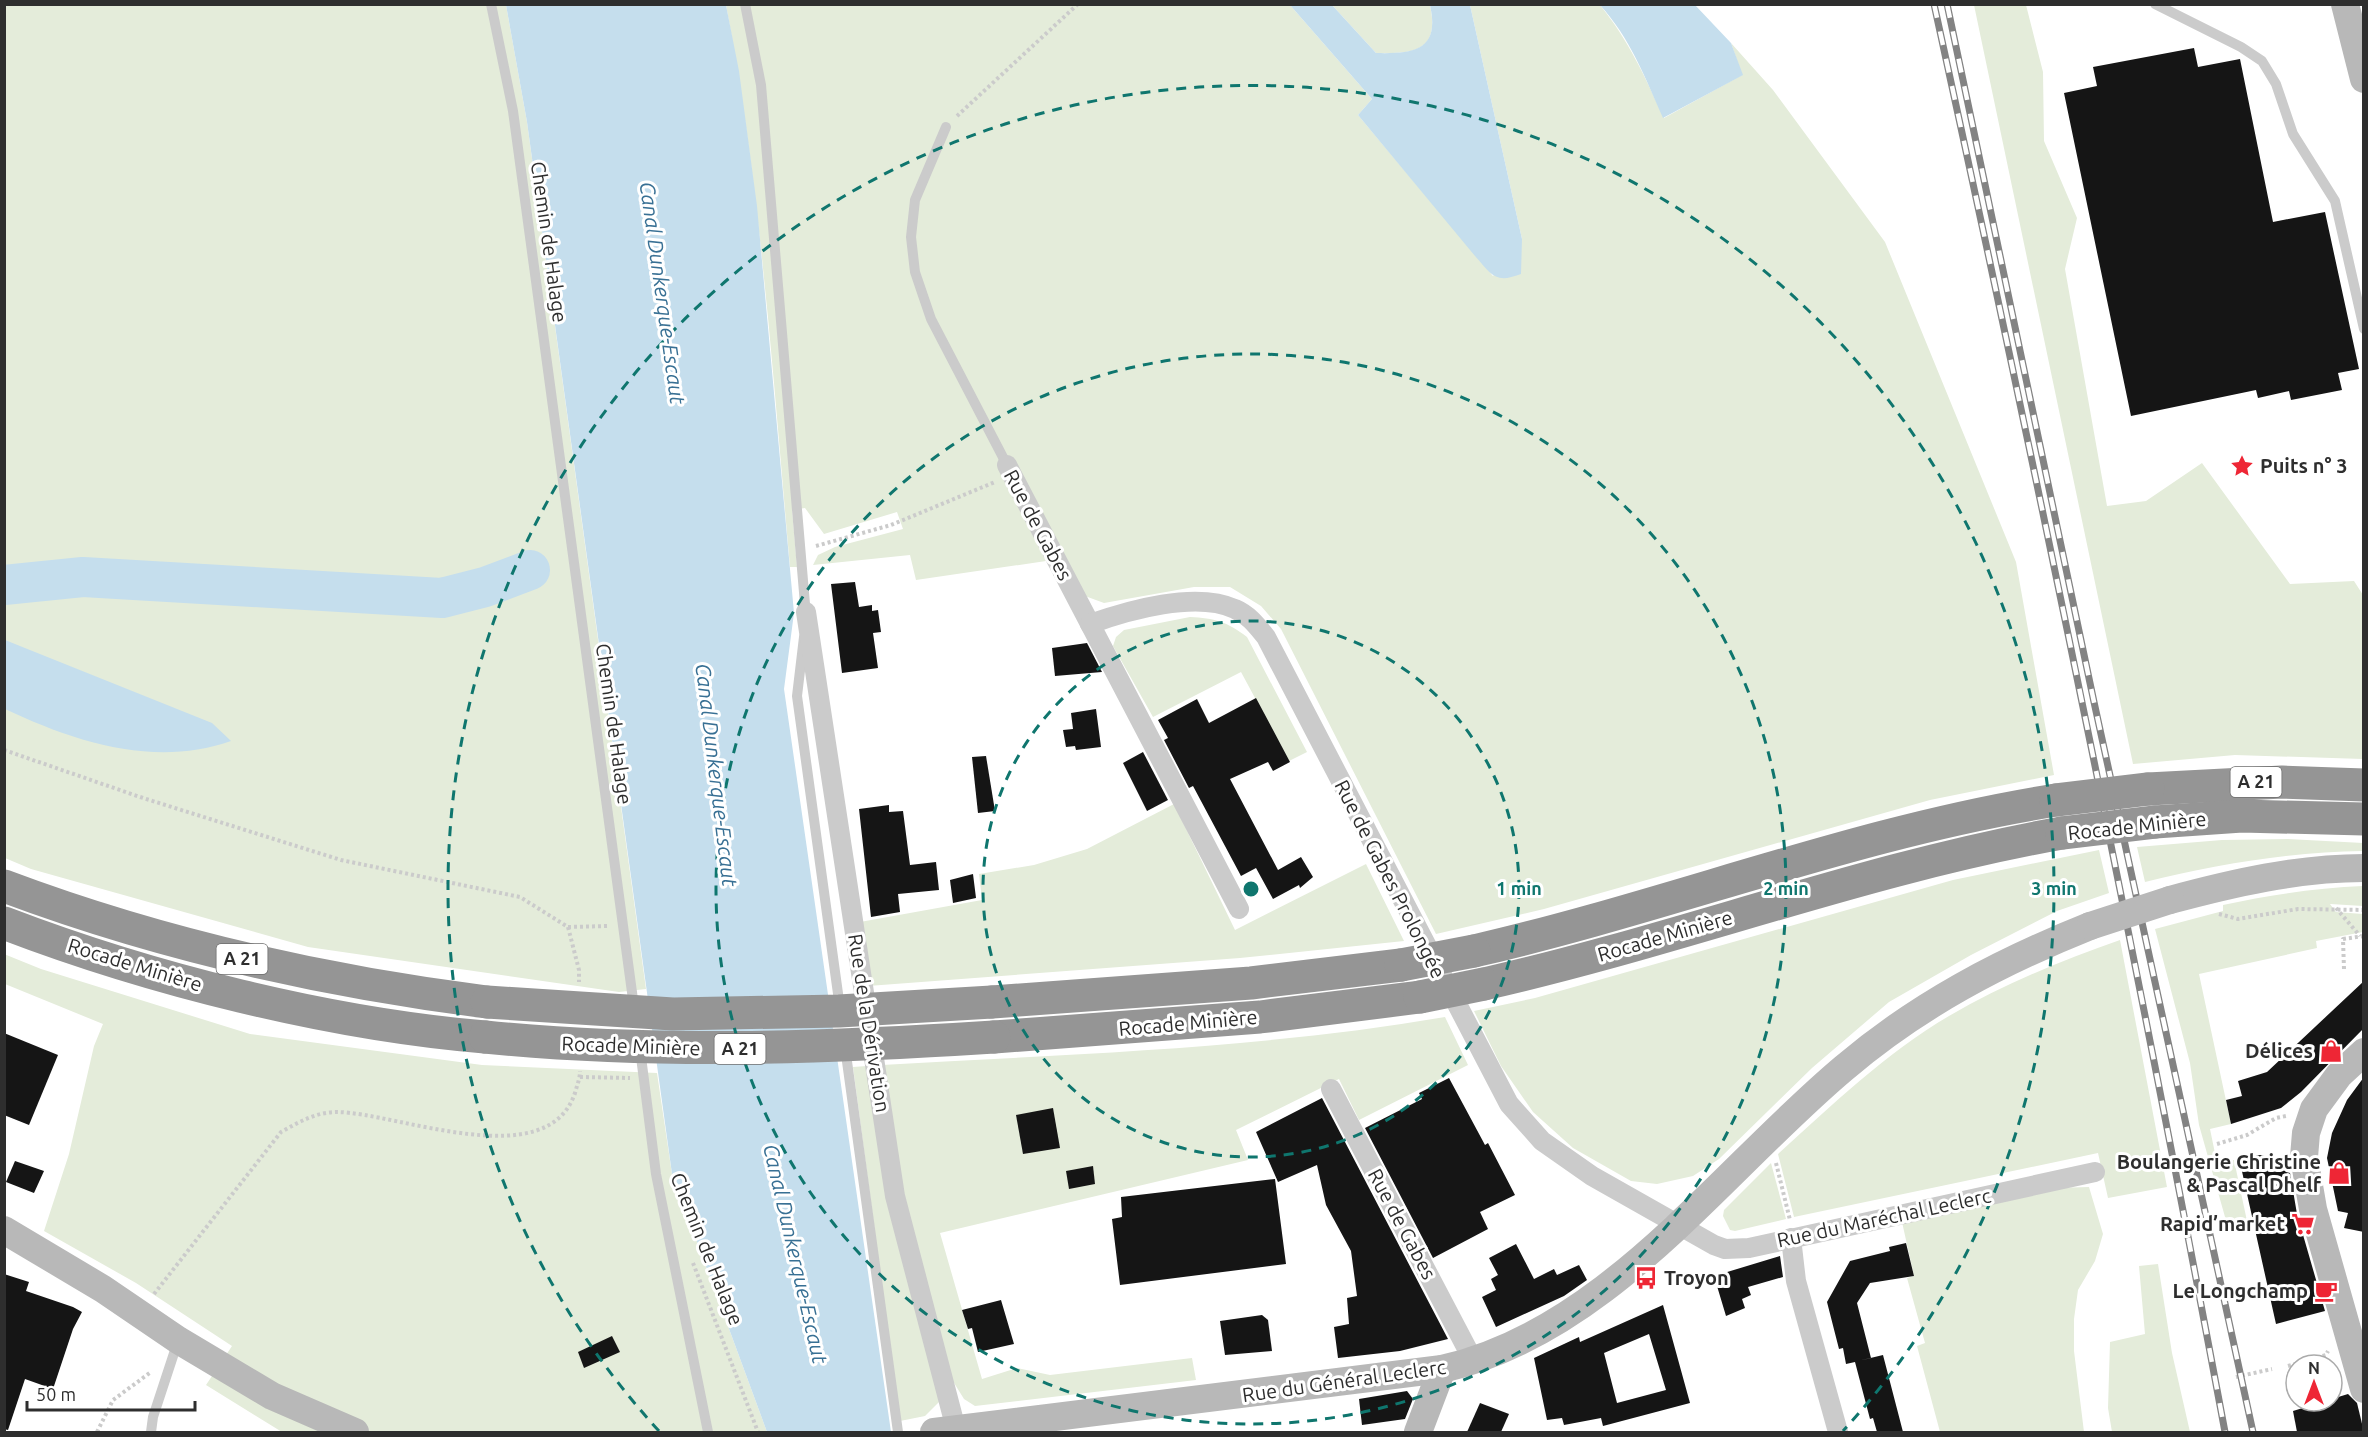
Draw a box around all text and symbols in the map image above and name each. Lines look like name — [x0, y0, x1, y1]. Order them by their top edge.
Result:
street label: Chemin de Halage — [527, 160, 572, 324]
water label: Canal Dunkerque-Escaut — [635, 180, 691, 407]
place icon: Puits n° 3 — [2229, 453, 2255, 479]
place label: Puits n° 3 — [2260, 454, 2348, 477]
street label: Rue de Gabes — [1000, 466, 1077, 584]
street label: Chemin de Halage — [592, 642, 637, 806]
water label: Canal Dunkerque-Escaut — [691, 662, 743, 889]
road number: A 21 — [2230, 767, 2282, 797]
street label: Rue de Gabes Prolongée — [1330, 776, 1451, 982]
street label: Rocade Minière — [2067, 807, 2207, 844]
text: 1 min — [1496, 878, 1542, 898]
text: 2 min — [1763, 878, 1809, 898]
text: 3 min — [2031, 878, 2077, 898]
centre of rings — [1241, 879, 1261, 899]
street label: Rocade Minière — [1595, 905, 1735, 966]
street label: Rue de la Dérivation — [844, 932, 895, 1114]
street label: Rocade Minière — [65, 933, 205, 996]
road number: A 21 — [216, 944, 268, 974]
street label: Rocade Minière — [1118, 1005, 1258, 1040]
street label: Rocade Minière — [561, 1032, 701, 1059]
road number: A 21 — [714, 1034, 766, 1064]
shop icon: Délices — [2318, 1038, 2344, 1064]
place label: Délices — [2245, 1039, 2313, 1062]
water label: Canal Dunkerque-Escaut — [759, 1142, 833, 1367]
place label: Boulangerie Christine & Pascal Dhelf — [2117, 1150, 2322, 1196]
shop icon: Boulangerie Christine & Pascal Dhelf — [2326, 1160, 2352, 1186]
street label: Rue de Gabes — [1364, 1165, 1441, 1283]
street label: Chemin de Halage — [666, 1169, 749, 1328]
street label: Rue du Maréchal Leclerc — [1775, 1184, 1993, 1251]
supermarket icon: Rapid’market — [2290, 1211, 2316, 1237]
place label: Rapid’market — [2160, 1212, 2285, 1235]
bus stop icon: Troyon — [1633, 1265, 1659, 1291]
place label: Troyon — [1664, 1266, 1729, 1289]
cafe icon: Le Longchamp — [2313, 1278, 2339, 1304]
place label: Le Longchamp — [2173, 1279, 2308, 1302]
north arrow — [2284, 1353, 2344, 1413]
street label: Rue du Général Leclerc — [1241, 1355, 1447, 1406]
text: N — [2308, 1359, 2320, 1377]
scale bar — [27, 1374, 195, 1412]
text: 50 m — [36, 1384, 76, 1404]

